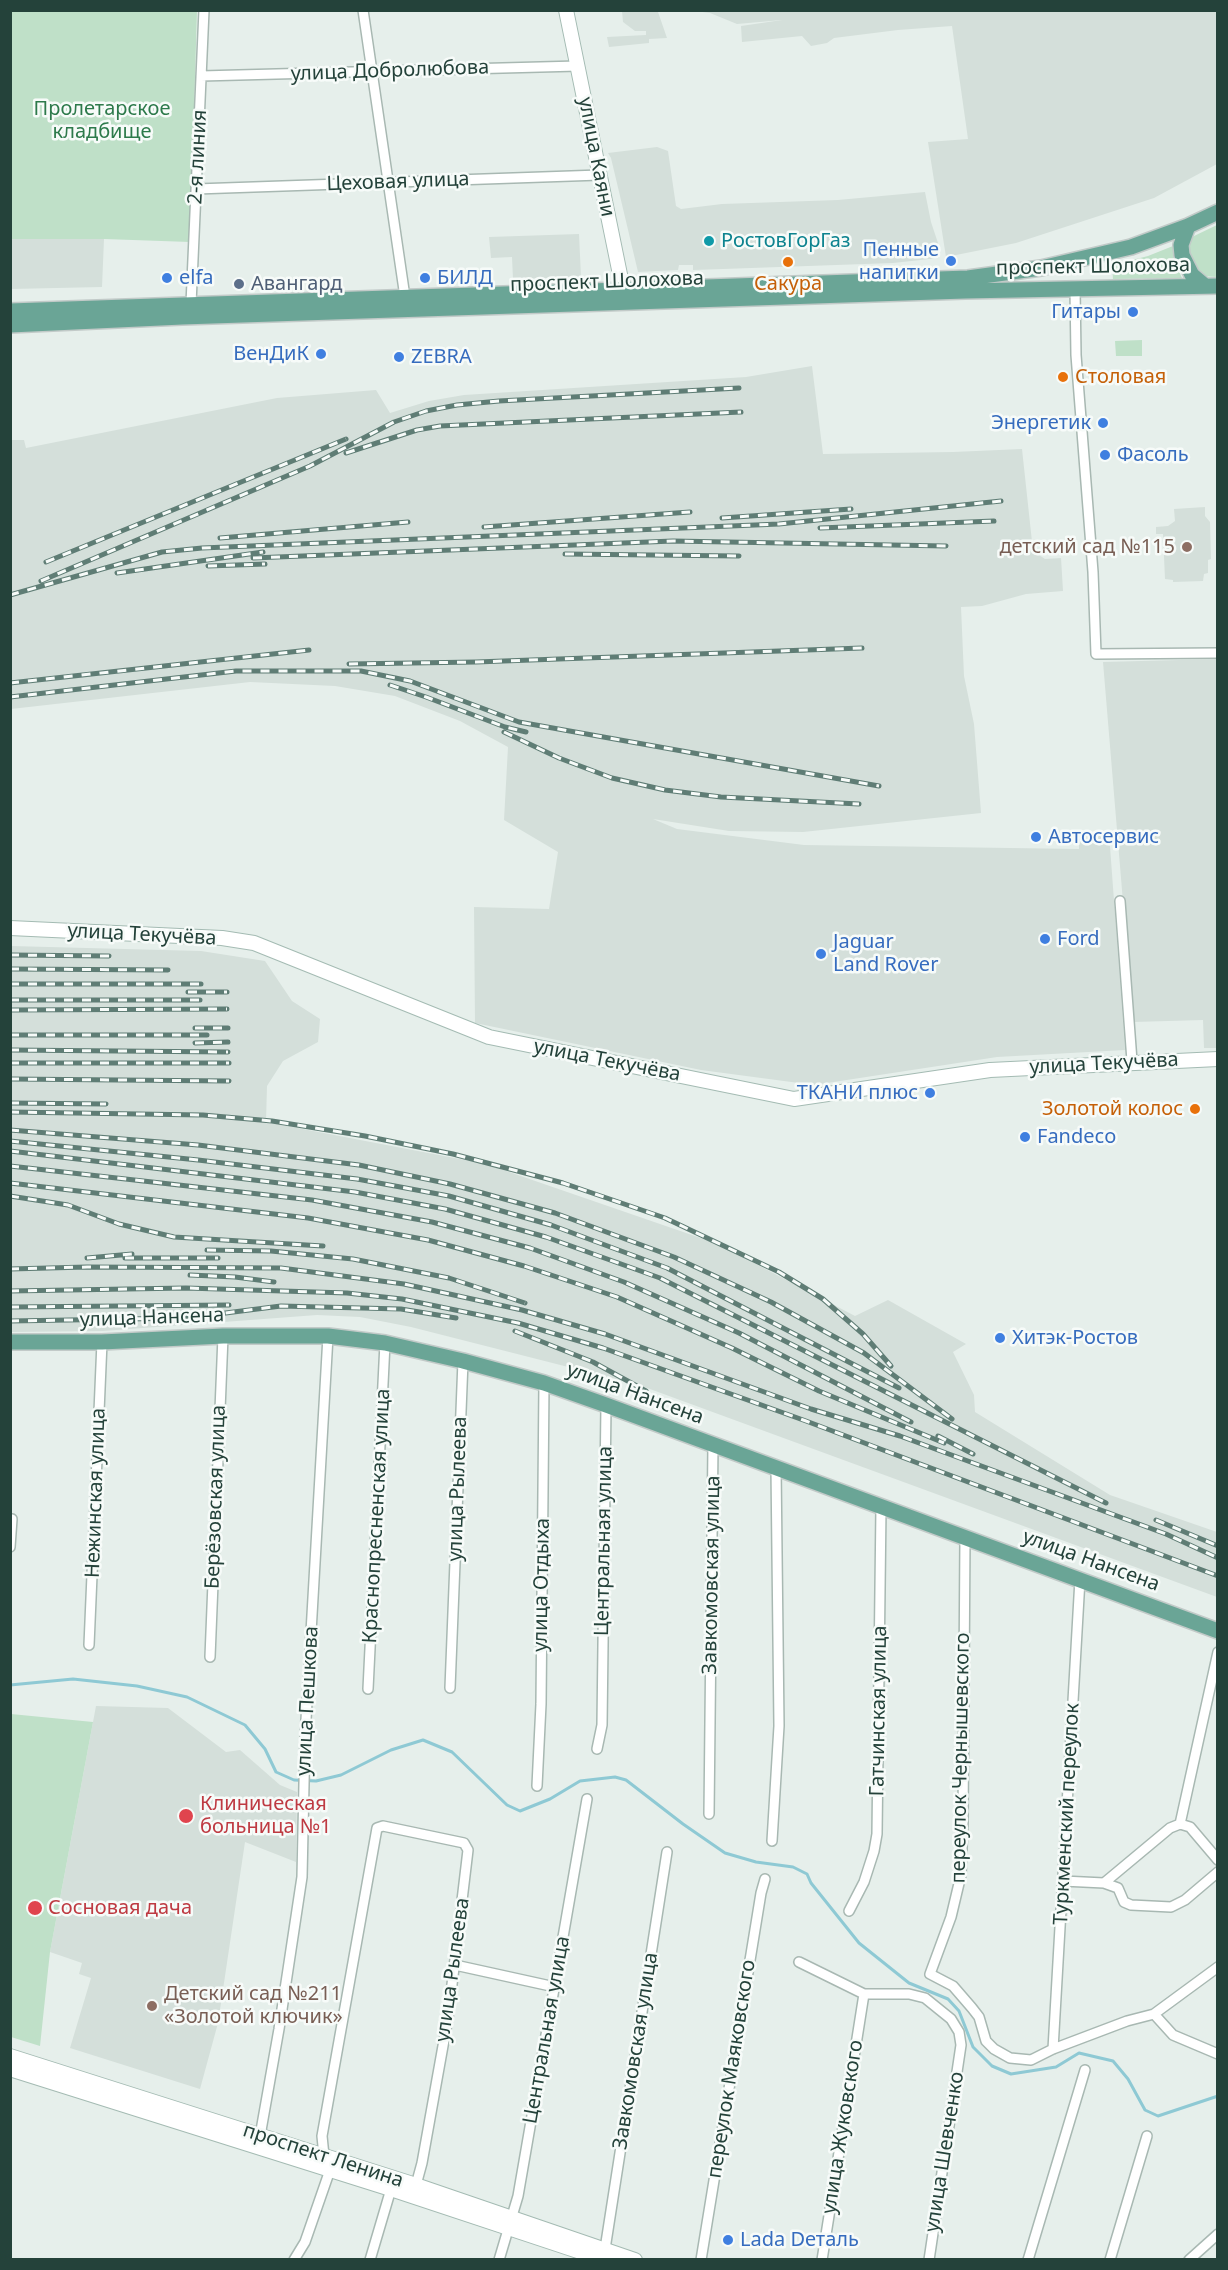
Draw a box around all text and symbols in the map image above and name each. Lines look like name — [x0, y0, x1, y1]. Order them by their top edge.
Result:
street label: улица Добролюбова — [291, 56, 489, 86]
street label: улица Каяни — [573, 95, 619, 219]
park label: Пролетарское кладбище — [34, 97, 170, 144]
street label: 2-я линия — [184, 109, 212, 205]
street label: Цеховая улица — [326, 168, 470, 196]
place label: РостовГорГаз — [721, 229, 851, 253]
marker: РостовГорГаз — [702, 234, 716, 248]
place label: Пенные напитки — [859, 238, 939, 285]
street label: проспект Шолохова — [996, 253, 1190, 281]
marker: Пенные напитки — [944, 254, 958, 268]
marker: Сакура — [781, 255, 795, 269]
place label: elfa — [179, 266, 214, 290]
place label: БИЛД — [437, 266, 493, 290]
street label: проспект Шолохова — [510, 267, 704, 297]
marker: elfa — [160, 271, 174, 285]
marker: БИЛД — [418, 271, 432, 285]
place label: Авангард — [251, 272, 342, 296]
place label: Сакура — [754, 272, 822, 296]
marker: Авангард — [232, 277, 246, 291]
place label: Гитары — [1051, 300, 1121, 324]
marker: Гитары — [1126, 305, 1140, 319]
place label: ВенДиК — [233, 342, 309, 366]
place label: ZEBRA — [411, 345, 472, 369]
marker: ВенДиК — [314, 347, 328, 361]
marker: ZEBRA — [392, 350, 406, 364]
place label: Столовая — [1075, 365, 1166, 389]
marker: Столовая — [1056, 370, 1070, 384]
place label: Энергетик — [991, 411, 1091, 435]
marker: Энергетик — [1096, 416, 1110, 430]
place label: Фасоль — [1117, 443, 1189, 467]
marker: Фасоль — [1098, 448, 1112, 462]
place label: детский сад №115 — [999, 535, 1175, 559]
marker: детский сад №115 — [1180, 540, 1194, 554]
place label: Автосервис — [1048, 825, 1159, 849]
marker: Автосервис — [1029, 830, 1043, 844]
street label: улица Текучёва — [67, 919, 217, 951]
place label: Ford — [1057, 927, 1100, 951]
place label: Jaguar Land Rover — [833, 930, 938, 977]
marker: Ford — [1038, 932, 1052, 946]
marker: Jaguar Land Rover — [814, 947, 828, 961]
street label: улица Текучёва — [531, 1035, 683, 1087]
street label: улица Текучёва — [1029, 1048, 1179, 1080]
place label: ТКАНИ плюс — [797, 1081, 918, 1105]
marker: ТКАНИ плюс — [923, 1086, 937, 1100]
place label: Золотой колос — [1042, 1097, 1183, 1121]
marker: Золотой колос — [1188, 1102, 1202, 1116]
place label: Fandeco — [1037, 1125, 1116, 1149]
marker: Fandeco — [1018, 1130, 1032, 1144]
street label: улица Нансена — [80, 1303, 224, 1333]
place label: Хитэк-Ростов — [1012, 1326, 1138, 1350]
marker: Хитэк-Ростов — [993, 1331, 1007, 1345]
street label: улица Нансена — [563, 1358, 707, 1430]
street label: Краснопресненская улица — [358, 1388, 396, 1644]
street label: Берёзовская улица — [201, 1405, 231, 1589]
street label: Нежинская улица — [81, 1408, 111, 1578]
street label: улица Рылеева — [443, 1416, 473, 1562]
street label: Центральная улица — [590, 1446, 618, 1636]
street label: Завкомовская улица — [698, 1475, 726, 1675]
street label: улица Отдыха — [529, 1518, 555, 1652]
street label: улица Нансена — [1019, 1525, 1163, 1597]
street label: улица Пешкова — [292, 1625, 324, 1777]
street label: Гатчинская улица — [866, 1625, 892, 1797]
street label: переулок Чернышевского — [947, 1632, 975, 1884]
street label: Туркменский переулок — [1049, 1703, 1085, 1925]
place label: Клиническая больница №1 — [200, 1792, 332, 1839]
marker: Клиническая больница №1 — [177, 1807, 195, 1825]
place label: Сосновая дача — [48, 1896, 192, 1920]
street label: улица Рылеева — [431, 1896, 475, 2044]
marker: Сосновая дача — [26, 1899, 44, 1917]
street label: Центральная улица — [519, 1934, 575, 2126]
street label: Завкомовская улица — [609, 1951, 663, 2151]
street label: переулок Маяковского — [703, 1958, 761, 2180]
place label: Детский сад №211 «Золотой ключик» — [164, 1982, 343, 2029]
marker: Детский сад №211 «Золотой ключик» — [145, 1999, 159, 2013]
street label: улица Жуковского — [817, 2038, 869, 2216]
street label: улица Шевченко — [920, 2070, 970, 2234]
street label: проспект Ленина — [240, 2119, 406, 2193]
place label: Lada Dеталь — [740, 2228, 859, 2252]
marker: Lada Dеталь — [721, 2233, 735, 2247]

